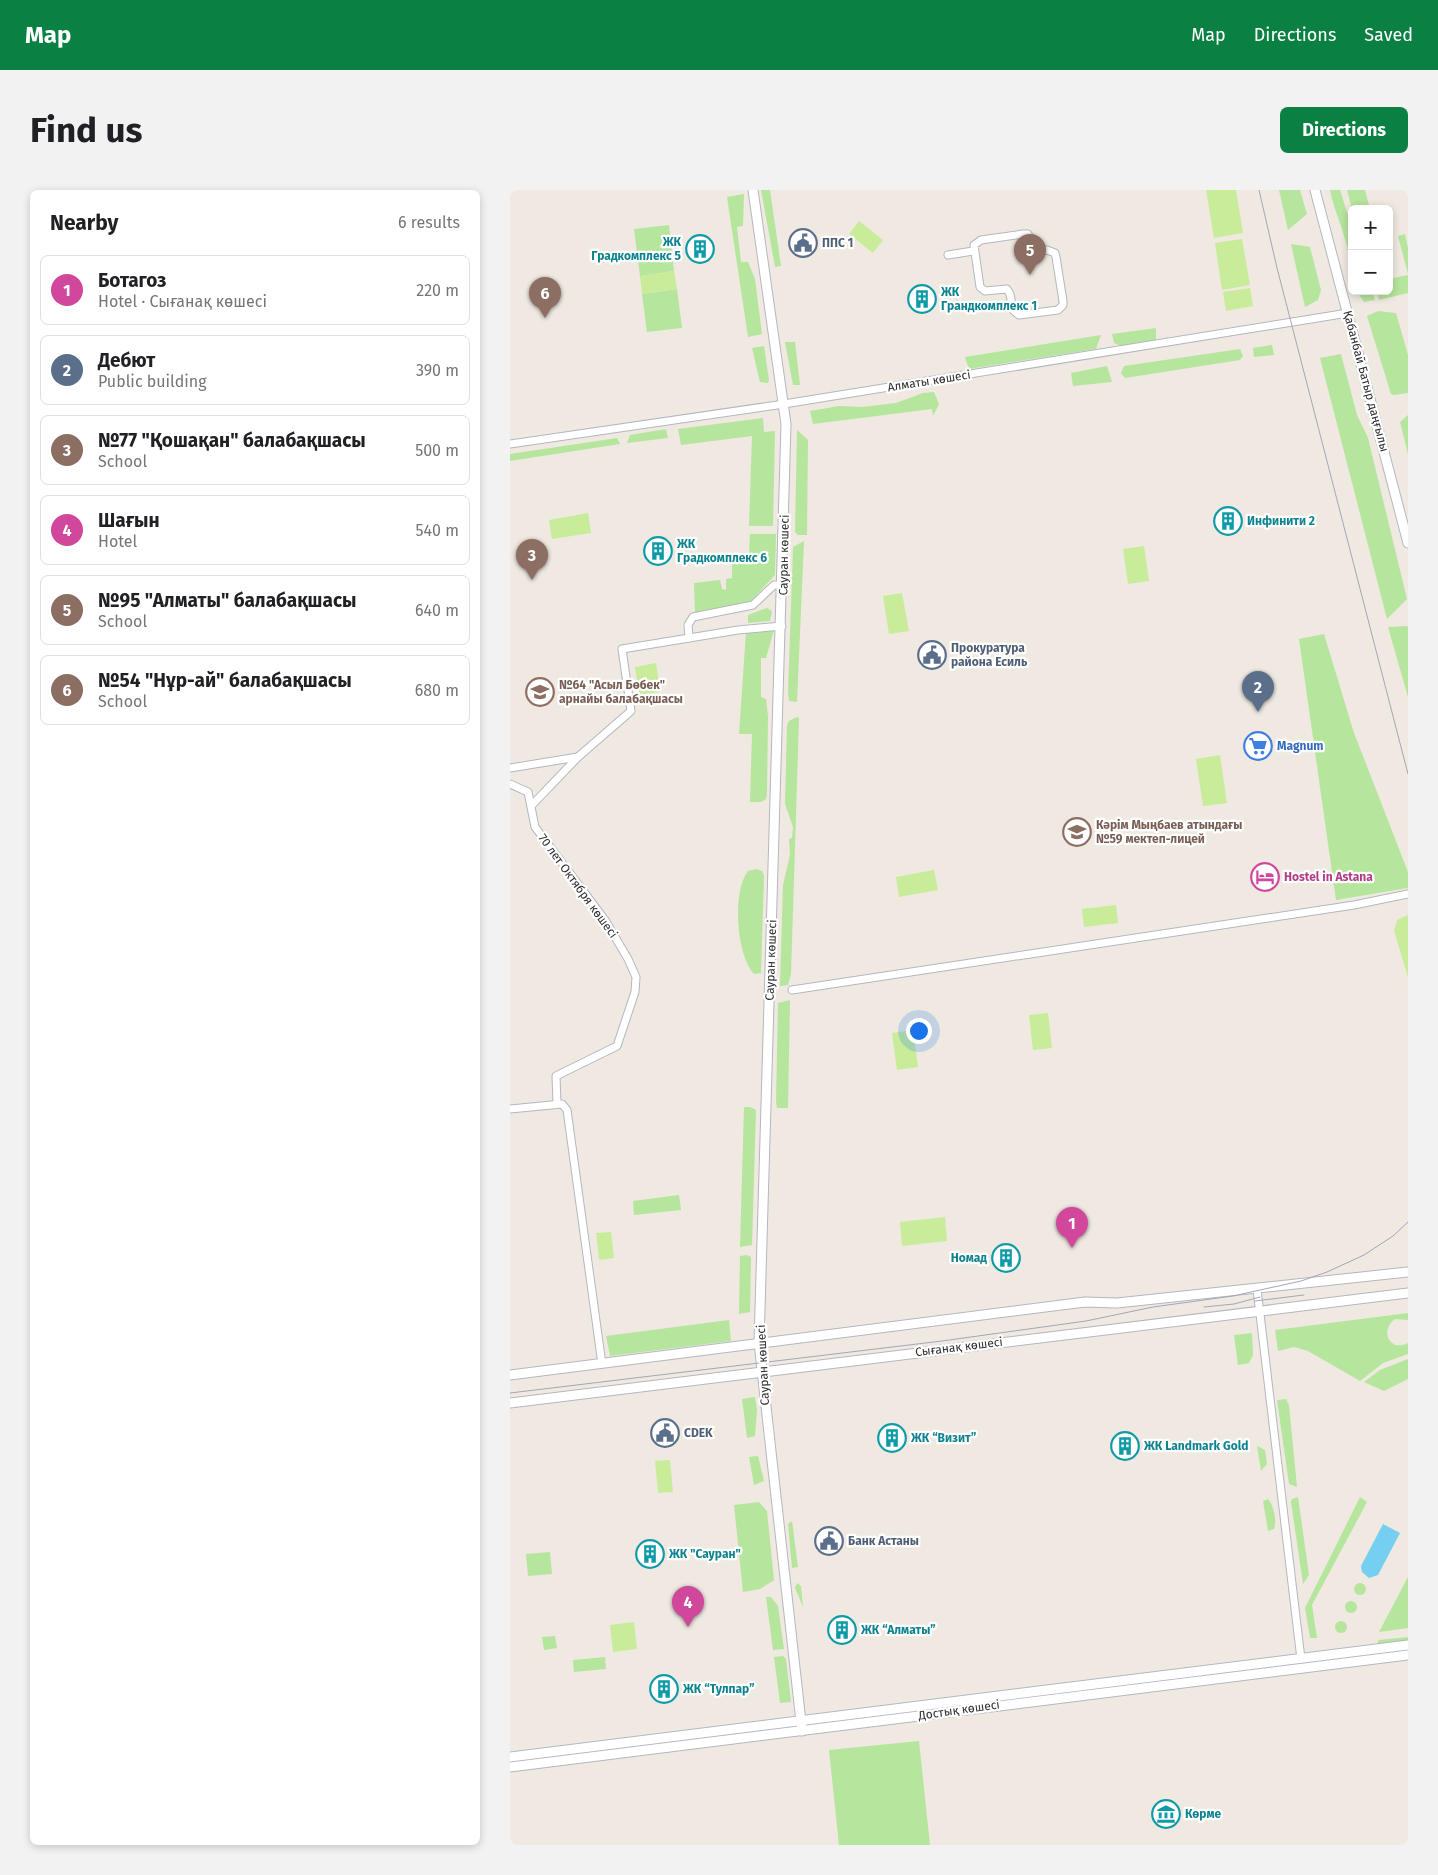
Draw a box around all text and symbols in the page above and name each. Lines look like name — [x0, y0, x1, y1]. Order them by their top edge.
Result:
text: Map — [25, 21, 71, 49]
text: Map — [1191, 24, 1226, 46]
text: Directions — [1254, 24, 1336, 46]
text: Saved — [1364, 24, 1413, 46]
button: Directions — [1280, 107, 1408, 153]
text: Find us — [30, 109, 142, 151]
map controls — [1348, 205, 1393, 295]
button: + — [1348, 205, 1393, 250]
text: Nearby — [50, 210, 118, 236]
text: 6 results — [398, 213, 460, 232]
public building icon: ППС 1 — [788, 228, 818, 258]
building icon: ЖК Градкомплекс 5 — [685, 234, 715, 264]
pin: 5 — [1014, 234, 1046, 275]
place label: ЖК Градкомплекс 5 — [591, 235, 682, 263]
place label: ППС 1 — [822, 236, 853, 250]
button: − — [1348, 250, 1393, 295]
text: Ботагоз — [98, 269, 166, 292]
pin: 6 — [529, 277, 561, 318]
text: 1 — [63, 281, 71, 300]
text: 220 m — [416, 281, 459, 300]
building icon: ЖК Грандкомплекс 1 — [907, 284, 937, 314]
place label: ЖК Грандкомплекс 1 — [940, 285, 1037, 313]
text: Hotel · Сығанақ көшесі — [98, 292, 267, 311]
street label: Қабанбай Батыр даңғылы — [1340, 309, 1392, 453]
text: Дебют — [98, 349, 155, 372]
text: 2 — [63, 361, 71, 380]
text: 390 m — [416, 361, 459, 380]
street label: Алматы көшесі — [886, 368, 972, 394]
text: Public building — [98, 372, 206, 391]
text: №77 "Қошақан" балабақшасы — [98, 429, 366, 452]
text: 3 — [63, 441, 71, 460]
text: 500 m — [415, 441, 459, 460]
text: School — [98, 452, 147, 471]
building icon: Инфинити 2 — [1213, 506, 1243, 536]
text: Шағын — [98, 509, 160, 532]
street label: Сауран көшесі — [776, 514, 792, 596]
place label: Инфинити 2 — [1247, 514, 1315, 528]
text: 4 — [62, 521, 72, 540]
text: 540 m — [416, 521, 459, 540]
text: Hotel — [98, 532, 137, 551]
building icon: ЖК Градкомплекс 6 — [643, 536, 673, 566]
place label: ЖК Градкомплекс 6 — [676, 537, 767, 565]
pin: 3 — [516, 539, 548, 580]
text: №95 "Алматы" балабақшасы — [98, 589, 356, 612]
text: 5 — [63, 601, 71, 620]
text: 640 m — [415, 601, 459, 620]
text: School — [98, 612, 147, 631]
public building icon: Прокуратура района Есиль — [917, 640, 947, 670]
place label: Прокуратура района Есиль — [951, 641, 1028, 669]
text: №54 "Нұр-ай" балабақшасы — [98, 669, 352, 692]
pin: 2 — [1242, 671, 1274, 712]
school or university icon: №64 "Асыл Бөбек" арнайы балабақшасы — [525, 677, 555, 707]
place label: №64 "Асыл Бөбек" арнайы балабақшасы — [559, 678, 683, 706]
text: 6 — [62, 681, 72, 700]
text: 680 m — [415, 681, 459, 700]
text: School — [98, 692, 147, 711]
supermarket icon: Magnum — [1243, 731, 1273, 761]
place label: Magnum — [1277, 739, 1323, 753]
school or university icon: Кәрім Мыңбаев атындағы №59 мектеп-лицей — [1062, 817, 1092, 847]
place label: Кәрім Мыңбаев атындағы №59 мектеп-лицей — [1096, 818, 1243, 846]
street label: 70 лет Октября көшесі — [536, 831, 620, 941]
hotel icon: Hostel in Astana — [1250, 862, 1280, 892]
place label: Hostel in Astana — [1284, 870, 1373, 884]
street label: Сауран көшесі — [763, 919, 779, 1001]
your location — [906, 1018, 932, 1044]
pin: 1 — [1056, 1207, 1088, 1248]
building icon: Номад — [991, 1243, 1021, 1273]
place label: Номад — [951, 1251, 987, 1265]
street label: Сауран көшесі — [754, 1324, 772, 1406]
street label: Сығанақ көшесі — [914, 1335, 1004, 1359]
public building icon: CDEK — [650, 1418, 680, 1448]
building icon: ЖК “Визит” — [877, 1423, 907, 1453]
place label: CDEK — [684, 1426, 713, 1440]
place label: ЖК “Визит” — [910, 1431, 976, 1445]
building icon: ЖК Landmark Gold — [1110, 1431, 1140, 1461]
place label: ЖК Landmark Gold — [1143, 1439, 1248, 1453]
public building icon: Банк Астаны — [814, 1526, 844, 1556]
place label: Банк Астаны — [848, 1534, 919, 1548]
building icon: ЖК "Сауран" — [635, 1539, 665, 1569]
place label: ЖК "Сауран" — [668, 1547, 741, 1561]
pin: 4 — [672, 1586, 704, 1627]
building icon: ЖК “Алматы” — [827, 1615, 857, 1645]
place label: ЖК “Алматы” — [860, 1623, 936, 1637]
building icon: ЖК “Тулпар” — [649, 1674, 679, 1704]
place label: ЖК “Тулпар” — [682, 1682, 755, 1696]
street label: Достық көшесі — [916, 1697, 1001, 1723]
museum icon: Көрме — [1151, 1799, 1181, 1829]
place label: Көрме — [1185, 1807, 1221, 1821]

